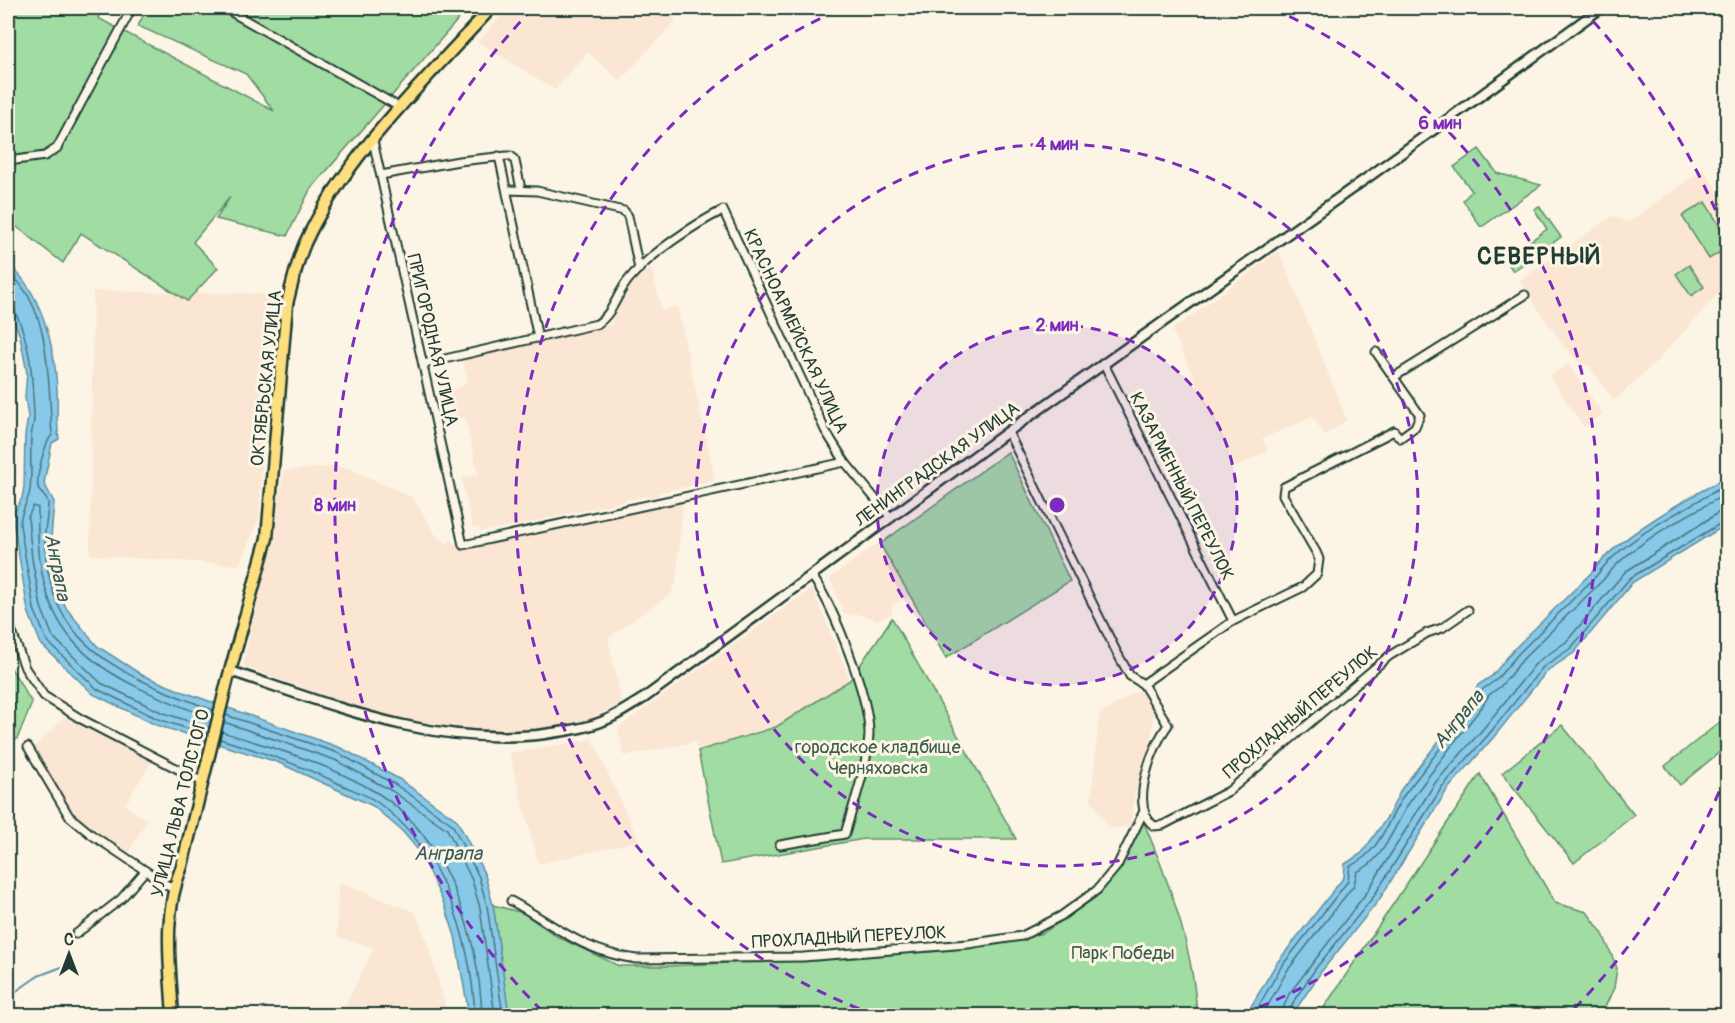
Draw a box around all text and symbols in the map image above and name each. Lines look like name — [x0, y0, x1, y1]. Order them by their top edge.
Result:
text: 6 мин — [1418, 112, 1462, 135]
text: 4 мин — [1035, 133, 1079, 156]
street label: КРАСНОАРМЕЙСКАЯ УЛИЦА — [738, 225, 853, 437]
district label: СЕВЕРНЫЙ — [1477, 242, 1601, 271]
street label: ПРИГОРОДНАЯ УЛИЦА — [402, 252, 464, 429]
street label: ОКТЯБРЬСКАЯ УЛИЦА — [246, 288, 287, 467]
text: 2 мин — [1036, 314, 1078, 337]
street label: КАЗАРМЕННЫЙ ПЕРЕУЛОК — [1124, 388, 1239, 584]
street label: ЛЕНИНГРАДСКАЯ УЛИЦА — [850, 397, 1024, 533]
text: 8 мин — [314, 494, 356, 517]
centre of rings — [1047, 495, 1067, 515]
water label: Анграпа — [39, 531, 77, 605]
street label: ПРОХЛАДНЫЙ ПЕРЕУЛОК — [1218, 641, 1382, 784]
water label: Анграпа — [1427, 684, 1491, 754]
street label: УЛИЦА ЛЬВА ТОЛСТОГО — [146, 707, 215, 900]
park label: городское кладбище Черняховска — [795, 736, 961, 780]
water label: Анграпа — [414, 841, 484, 866]
street label: ПРОХЛАДНЫЙ ПЕРЕУЛОК — [751, 921, 947, 954]
north arrow — [39, 924, 99, 984]
text: С — [64, 930, 74, 950]
park label: Парк Победы — [1072, 942, 1174, 965]

